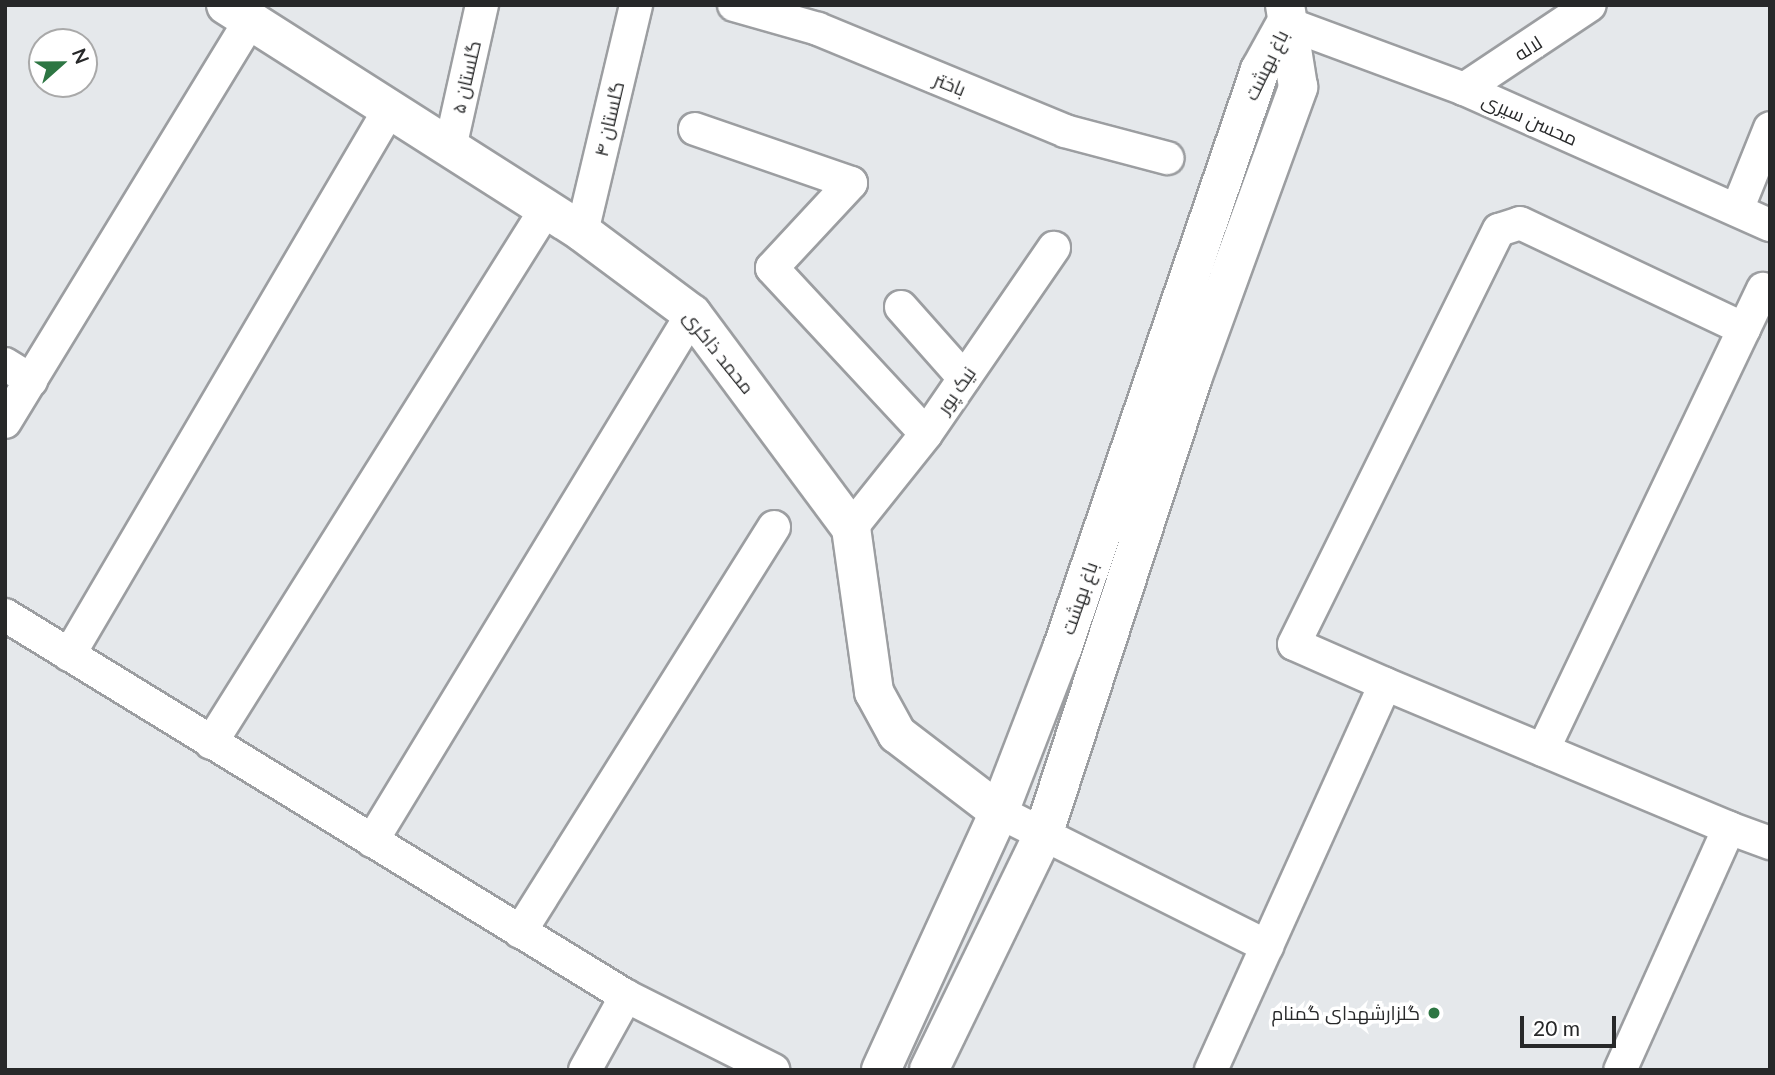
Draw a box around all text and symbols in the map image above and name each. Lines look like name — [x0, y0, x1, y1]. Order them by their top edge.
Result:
street label: باغ بهشت — [1239, 26, 1293, 104]
north arrow — [28, 28, 98, 98]
street label: لاله — [1510, 31, 1546, 65]
street label: گلستان ۵ — [447, 38, 485, 116]
text: N — [68, 45, 95, 67]
street label: باختر — [931, 67, 969, 101]
street label: گلستان ۴ — [589, 79, 629, 159]
street label: محسن سیری — [1479, 88, 1581, 150]
street label: محمد ذاکری — [679, 306, 759, 398]
street label: نیک پور — [932, 362, 980, 418]
street label: باغ بهشت — [1056, 559, 1102, 637]
place label: گلزارشهدای گمنام — [1271, 1002, 1420, 1024]
scale bar — [1523, 1002, 1619, 1046]
marker: گلزارشهدای گمنام — [1426, 1005, 1442, 1021]
text: 20 m — [1533, 1015, 1580, 1040]

